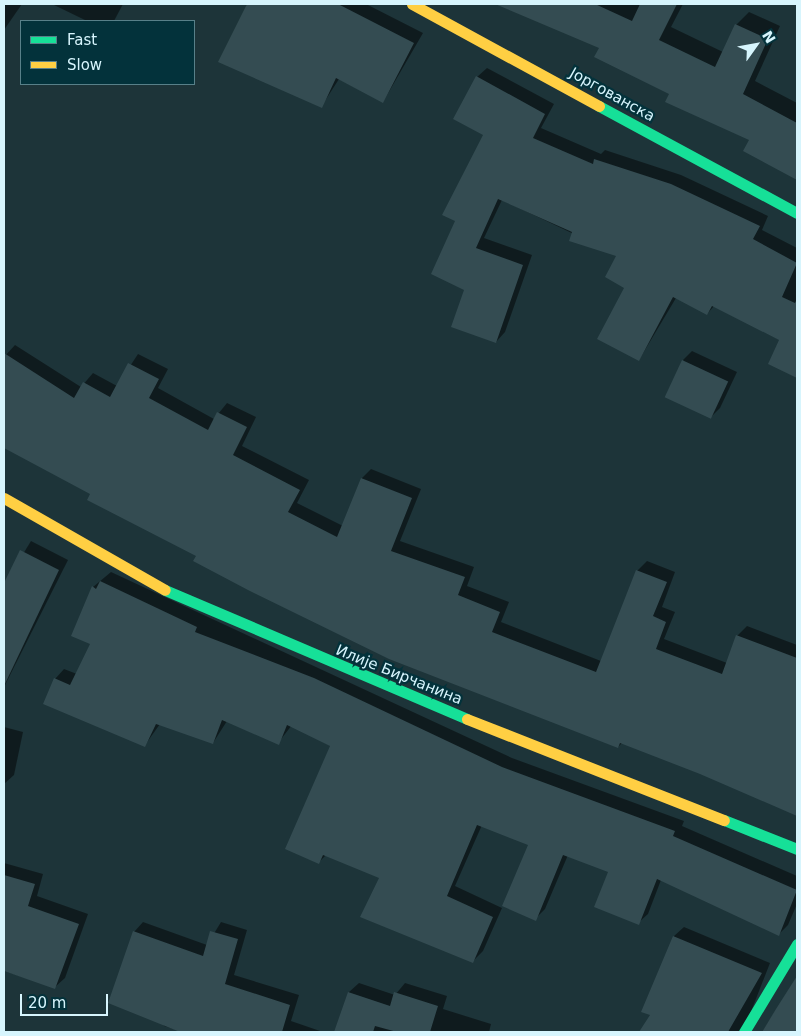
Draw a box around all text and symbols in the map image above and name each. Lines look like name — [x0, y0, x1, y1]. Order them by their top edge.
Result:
legend — [20, 20, 195, 85]
north arrow — [731, 20, 781, 70]
text: N — [759, 28, 779, 46]
text: Fast — [67, 31, 97, 49]
text: Slow — [67, 56, 102, 74]
street label: Јоргованска — [566, 64, 658, 126]
street label: Илије Бирчанина — [333, 641, 465, 709]
scale bar — [22, 984, 110, 1016]
text: 20 m — [28, 994, 66, 1012]

